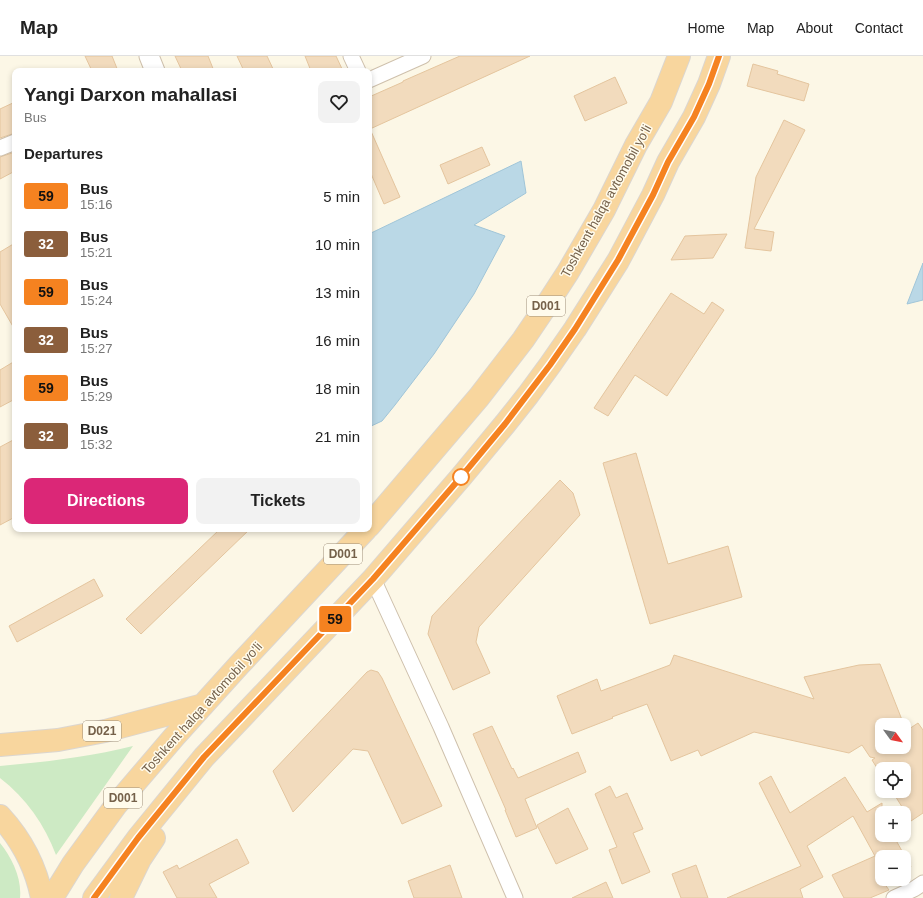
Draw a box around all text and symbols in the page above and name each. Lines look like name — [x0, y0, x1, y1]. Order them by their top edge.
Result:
text: Map — [20, 17, 58, 38]
text: Home — [688, 20, 725, 36]
text: Map — [747, 20, 774, 36]
text: About — [796, 20, 833, 36]
text: Contact — [855, 20, 903, 36]
button: heart — [318, 81, 360, 123]
text: Yangi Darxon mahallasi — [24, 84, 237, 105]
text: Bus — [24, 110, 46, 125]
street label: Toshkent halqa avtomobil yo'li — [558, 122, 654, 280]
text: Departures — [24, 145, 103, 162]
text: Bus — [80, 180, 108, 197]
text: 59 — [38, 188, 54, 204]
text: 5 min — [323, 188, 360, 205]
text: 15:16 — [80, 197, 113, 212]
text: Bus — [80, 228, 108, 245]
text: 32 — [38, 236, 54, 252]
text: 10 min — [315, 236, 360, 253]
text: 15:21 — [80, 245, 113, 260]
text: Bus — [80, 276, 108, 293]
text: 59 — [38, 284, 54, 300]
text: 13 min — [315, 284, 360, 301]
text: 15:24 — [80, 293, 113, 308]
road number: D001 — [527, 296, 565, 316]
text: Bus — [80, 324, 108, 341]
text: 32 — [38, 332, 54, 348]
text: 16 min — [315, 332, 360, 349]
text: 15:27 — [80, 341, 113, 356]
text: Bus — [80, 372, 108, 389]
text: 59 — [38, 380, 54, 396]
text: 18 min — [315, 380, 360, 397]
text: 15:29 — [80, 389, 113, 404]
text: Bus — [80, 420, 108, 437]
text: 32 — [38, 428, 54, 444]
text: 21 min — [315, 428, 360, 445]
text: 15:32 — [80, 437, 113, 452]
unlabelled marker — [452, 468, 470, 486]
button: Directions — [24, 478, 188, 524]
button: Tickets — [196, 478, 360, 524]
road number: D001 — [324, 544, 362, 564]
line badge: 59 — [317, 606, 353, 632]
text: 59 — [327, 611, 343, 627]
street label: Toshkent halqa avtomobil yo'li — [139, 639, 265, 777]
north arrow — [875, 718, 911, 754]
map controls — [875, 718, 911, 886]
road number: D021 — [83, 721, 121, 741]
button: locate — [875, 762, 911, 798]
road number: D001 — [104, 788, 142, 808]
button: + — [875, 806, 911, 842]
button: − — [875, 850, 911, 886]

